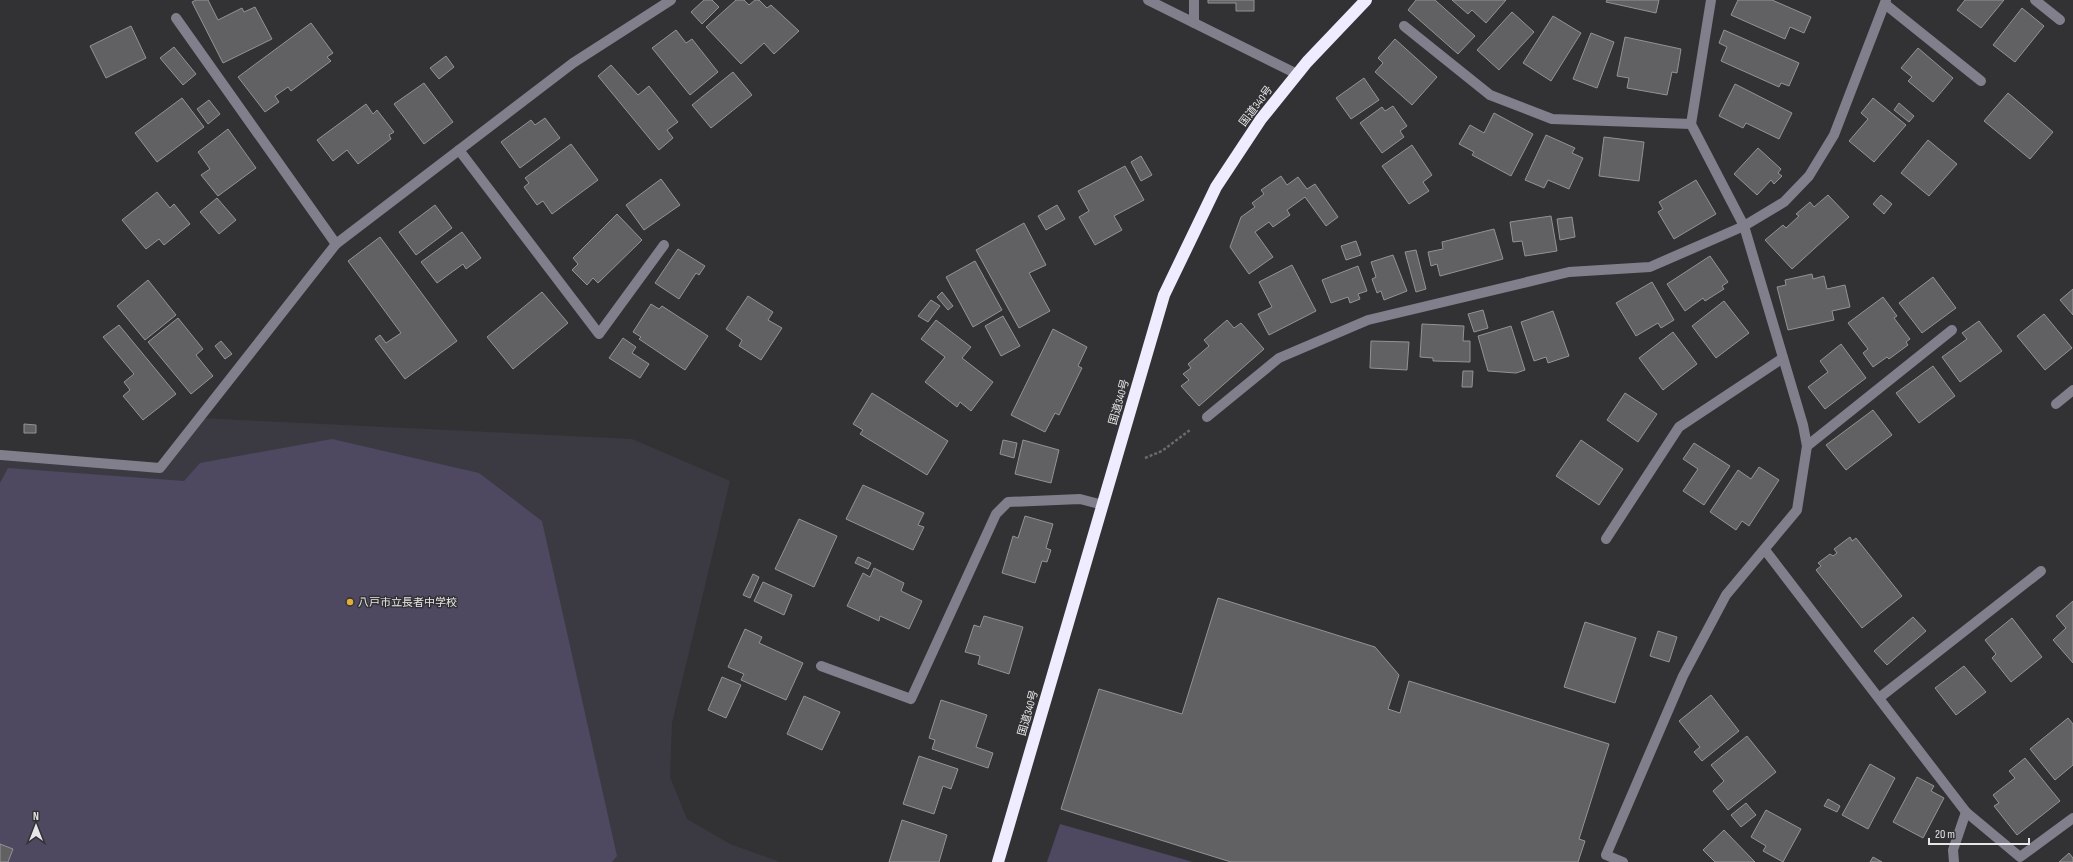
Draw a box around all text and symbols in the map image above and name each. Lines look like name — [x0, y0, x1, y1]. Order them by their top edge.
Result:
street label: 国道340号 — [1237, 83, 1275, 129]
street label: 国道340号 — [1106, 378, 1132, 426]
place label: 八戸市立長者中学校 — [358, 596, 457, 609]
marker: 八戸市立長者中学校 — [345, 597, 355, 607]
street label: 国道340号 — [1015, 689, 1041, 737]
north arrow — [16, 806, 56, 846]
text: N — [33, 810, 39, 823]
scale bar — [1929, 820, 2029, 846]
text: 20 m — [1935, 827, 1955, 842]

